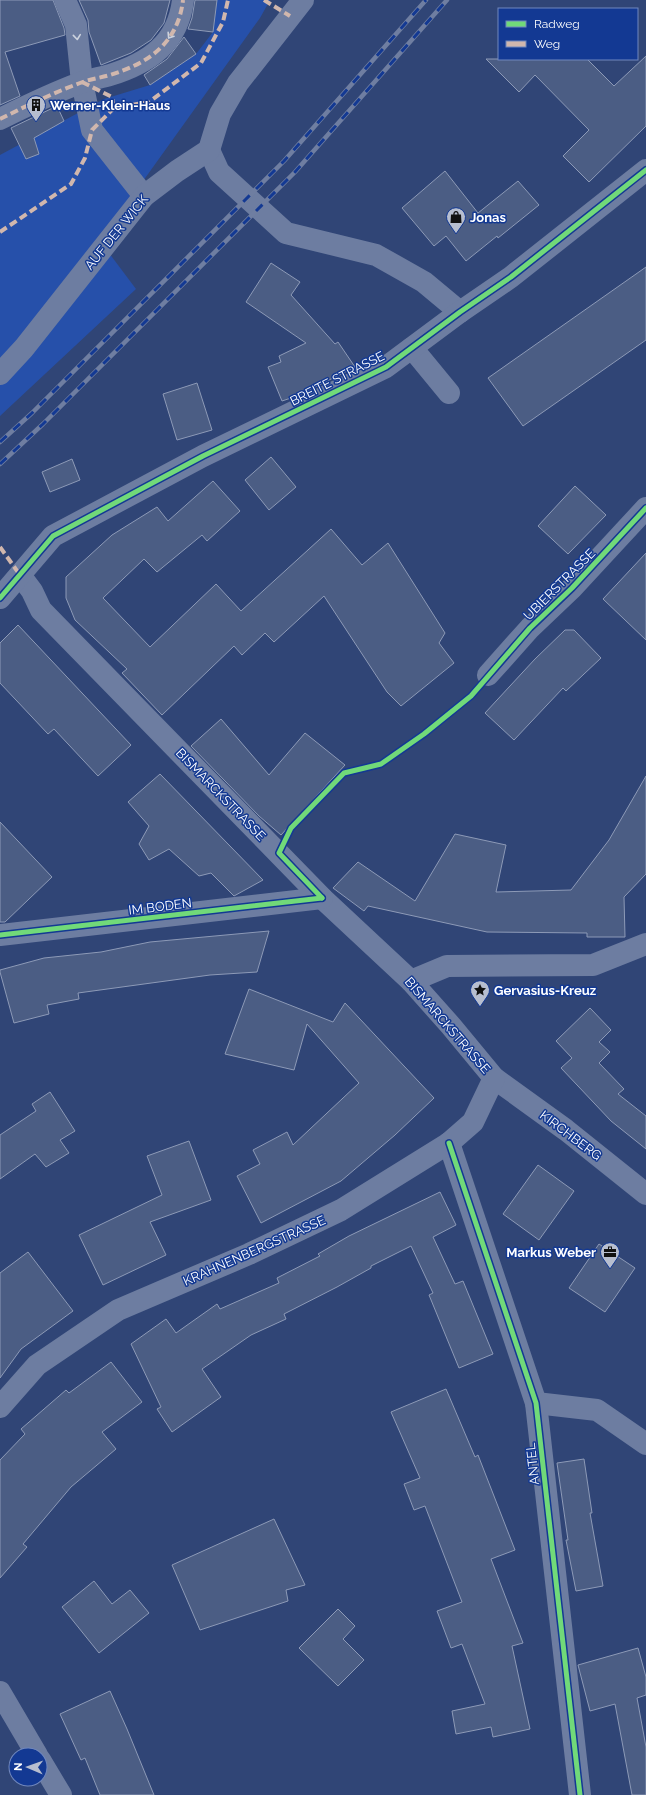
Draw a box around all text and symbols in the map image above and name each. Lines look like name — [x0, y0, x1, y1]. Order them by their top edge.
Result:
legend — [498, 8, 638, 60]
text: Radweg — [534, 17, 580, 31]
one-way arrow — [168, 32, 175, 39]
one-way arrow — [72, 34, 81, 40]
text: Weg — [534, 37, 560, 51]
building icon: Werner-Klein-Haus — [25, 94, 47, 122]
place label: Werner-Klein-Haus — [50, 98, 171, 113]
street label: AUF DER WICK — [82, 192, 151, 273]
shop icon: Jonas — [445, 206, 467, 234]
place label: Jonas — [470, 210, 506, 225]
street label: BREITE STRASSE — [287, 348, 387, 409]
street label: UBIERSTRASSE — [521, 546, 598, 623]
street label: BISMARCKSTRASSE — [173, 745, 269, 844]
street label: IM BODEN — [128, 895, 193, 918]
street label: BISMARCKSTRASSE — [402, 974, 493, 1076]
place icon: Gervasius-Kreuz — [469, 979, 491, 1007]
place label: Gervasius-Kreuz — [494, 983, 597, 998]
street label: KIRCHBERG — [537, 1107, 604, 1163]
street label: KRAHNENBERGSTRASSE — [181, 1212, 328, 1289]
office icon: Markus Weber — [599, 1241, 621, 1269]
place label: Markus Weber — [506, 1245, 596, 1260]
street label: ANTEL — [523, 1442, 542, 1486]
north arrow — [8, 1747, 48, 1787]
text: N — [12, 1762, 25, 1771]

